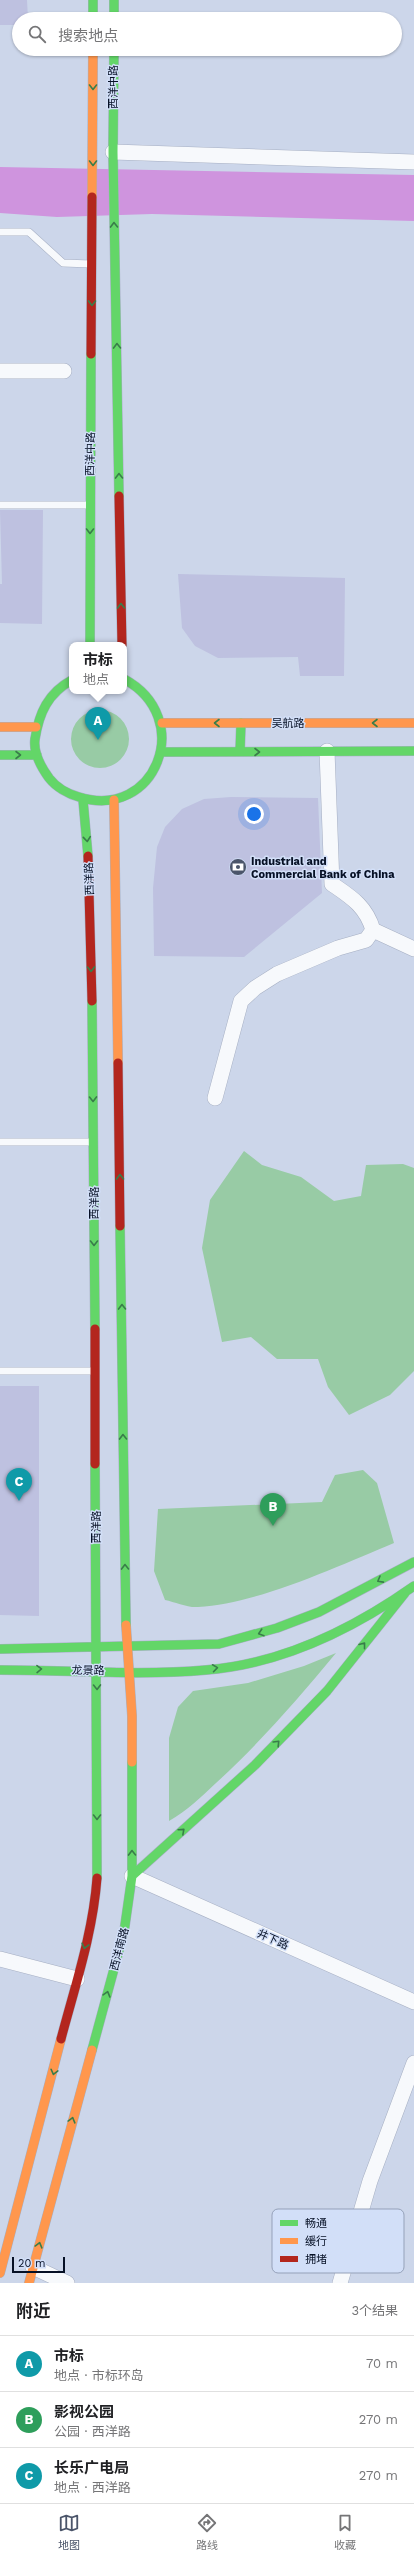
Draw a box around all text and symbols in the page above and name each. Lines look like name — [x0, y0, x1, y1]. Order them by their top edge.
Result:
search box — [12, 12, 402, 56]
icon: search — [26, 23, 48, 45]
text: 搜索地点 — [58, 27, 118, 45]
street label: 西洋中路 — [107, 65, 120, 109]
one-way arrow — [89, 84, 97, 90]
one-way arrow — [89, 160, 97, 166]
one-way arrow — [110, 222, 118, 228]
one-way arrow — [88, 300, 96, 306]
one-way arrow — [112, 343, 121, 349]
street label: 西洋中路 — [84, 432, 97, 476]
one-way arrow — [115, 473, 123, 479]
one-way arrow — [86, 528, 94, 534]
one-way arrow — [117, 603, 126, 609]
popup — [69, 642, 127, 694]
text: 市标 — [83, 651, 113, 669]
text: 地点 — [83, 672, 109, 687]
pin: A — [85, 707, 111, 740]
street label: 吴航路 — [272, 717, 305, 730]
one-way arrow — [214, 719, 220, 727]
one-way arrow — [372, 719, 378, 727]
one-way arrow — [254, 747, 260, 756]
one-way arrow — [15, 751, 21, 759]
your location — [244, 804, 264, 824]
one-way arrow — [82, 836, 91, 842]
place label: Industrial and Commercial Bank of China — [251, 855, 395, 881]
bank icon: Industrial and Commercial Bank of China — [228, 857, 248, 877]
street label: 西洋路 — [82, 862, 97, 896]
one-way arrow — [87, 966, 95, 972]
one-way arrow — [89, 1096, 97, 1102]
one-way arrow — [115, 1174, 124, 1180]
street label: 西洋路 — [88, 1187, 101, 1220]
one-way arrow — [90, 1240, 98, 1246]
one-way arrow — [117, 1304, 126, 1310]
one-way arrow — [119, 1434, 127, 1440]
pin: C — [6, 1468, 32, 1501]
pin: B — [260, 1493, 286, 1526]
street label: 西洋路 — [90, 1511, 103, 1544]
one-way arrow — [121, 1564, 129, 1570]
one-way arrow — [377, 1576, 384, 1583]
one-way arrow — [258, 1628, 265, 1637]
one-way arrow — [359, 1643, 366, 1650]
street label: 龙景路 — [71, 1664, 105, 1677]
one-way arrow — [212, 1664, 218, 1673]
one-way arrow — [36, 1665, 42, 1673]
one-way arrow — [93, 1684, 101, 1690]
one-way arrow — [272, 1740, 280, 1748]
one-way arrow — [93, 1814, 101, 1820]
one-way arrow — [177, 1829, 185, 1836]
one-way arrow — [128, 1850, 136, 1856]
street label: 西洋南路 — [108, 1926, 131, 1972]
street label: 井下路 — [255, 1927, 291, 1952]
one-way arrow — [82, 1943, 90, 1950]
one-way arrow — [102, 1991, 111, 1998]
one-way arrow — [50, 2069, 58, 2076]
one-way arrow — [67, 2116, 76, 2123]
legend — [272, 2209, 404, 2273]
text: 畅通 — [305, 2217, 327, 2230]
text: 缓行 — [305, 2235, 327, 2248]
one-way arrow — [34, 2242, 43, 2249]
text: 拥堵 — [305, 2253, 327, 2266]
scale bar — [12, 2255, 65, 2274]
text: 20 m — [18, 2257, 46, 2270]
text: 附近 — [16, 2301, 50, 2321]
text: 3个结果 — [351, 2303, 398, 2318]
text: 市标 — [54, 2347, 84, 2365]
text: A — [25, 2356, 33, 2371]
text: 70 m — [366, 2356, 398, 2371]
text: 地点 · 市标环岛 — [54, 2368, 144, 2383]
text: 影视公园 — [54, 2403, 114, 2421]
text: B — [25, 2412, 33, 2427]
text: 270 m — [359, 2412, 398, 2427]
text: 公园 · 西洋路 — [54, 2424, 131, 2439]
text: 长乐广电局 — [54, 2459, 129, 2477]
text: C — [25, 2468, 33, 2483]
text: 270 m — [359, 2468, 398, 2483]
text: 地点 · 西洋路 — [54, 2480, 131, 2495]
tab: 地图 — [58, 2512, 80, 2552]
tab: 路线 — [196, 2512, 218, 2552]
tab: 收藏 — [334, 2512, 356, 2552]

